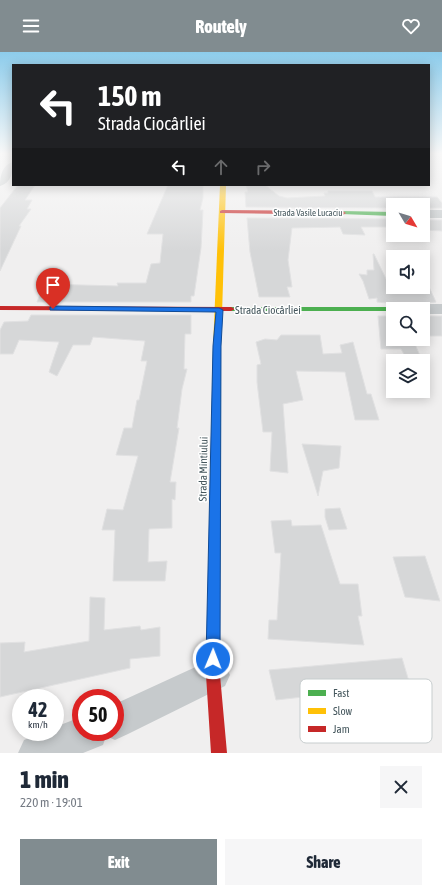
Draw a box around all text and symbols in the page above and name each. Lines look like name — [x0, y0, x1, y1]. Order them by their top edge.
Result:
icon: menu — [20, 15, 42, 37]
icon: heart — [400, 15, 422, 37]
text: Routely — [195, 16, 247, 37]
icon: left — [32, 80, 84, 132]
text: 150 m — [98, 80, 161, 112]
text: Strada Ciocârliei — [98, 113, 206, 134]
icon: left — [168, 156, 190, 178]
icon: ahead — [210, 156, 232, 178]
icon: right — [252, 156, 274, 178]
north arrow — [386, 198, 430, 242]
map controls — [386, 198, 430, 398]
street label: Strada Vasile Lucaciu — [274, 208, 343, 218]
button: sound — [386, 250, 430, 294]
pin — [36, 268, 70, 309]
icon: arrive — [42, 274, 64, 296]
button: search — [386, 302, 430, 346]
street label: Strada Ciocârliei — [235, 304, 301, 316]
button: layers — [386, 354, 430, 398]
street label: Strada Mintiului — [196, 437, 210, 501]
position arrow — [192, 638, 234, 680]
legend — [300, 679, 432, 743]
text: Fast — [333, 687, 349, 699]
speed limit sign: 50 — [72, 689, 124, 741]
text: 42 — [29, 698, 47, 721]
text: Slow — [333, 705, 352, 717]
text: km/h — [28, 719, 48, 730]
text: Jam — [333, 723, 350, 735]
text: 1 min — [20, 766, 69, 793]
button: close — [380, 766, 422, 808]
text: 220 m · 19:01 — [20, 795, 83, 810]
button: Exit — [20, 839, 217, 885]
button: Share — [225, 839, 422, 885]

